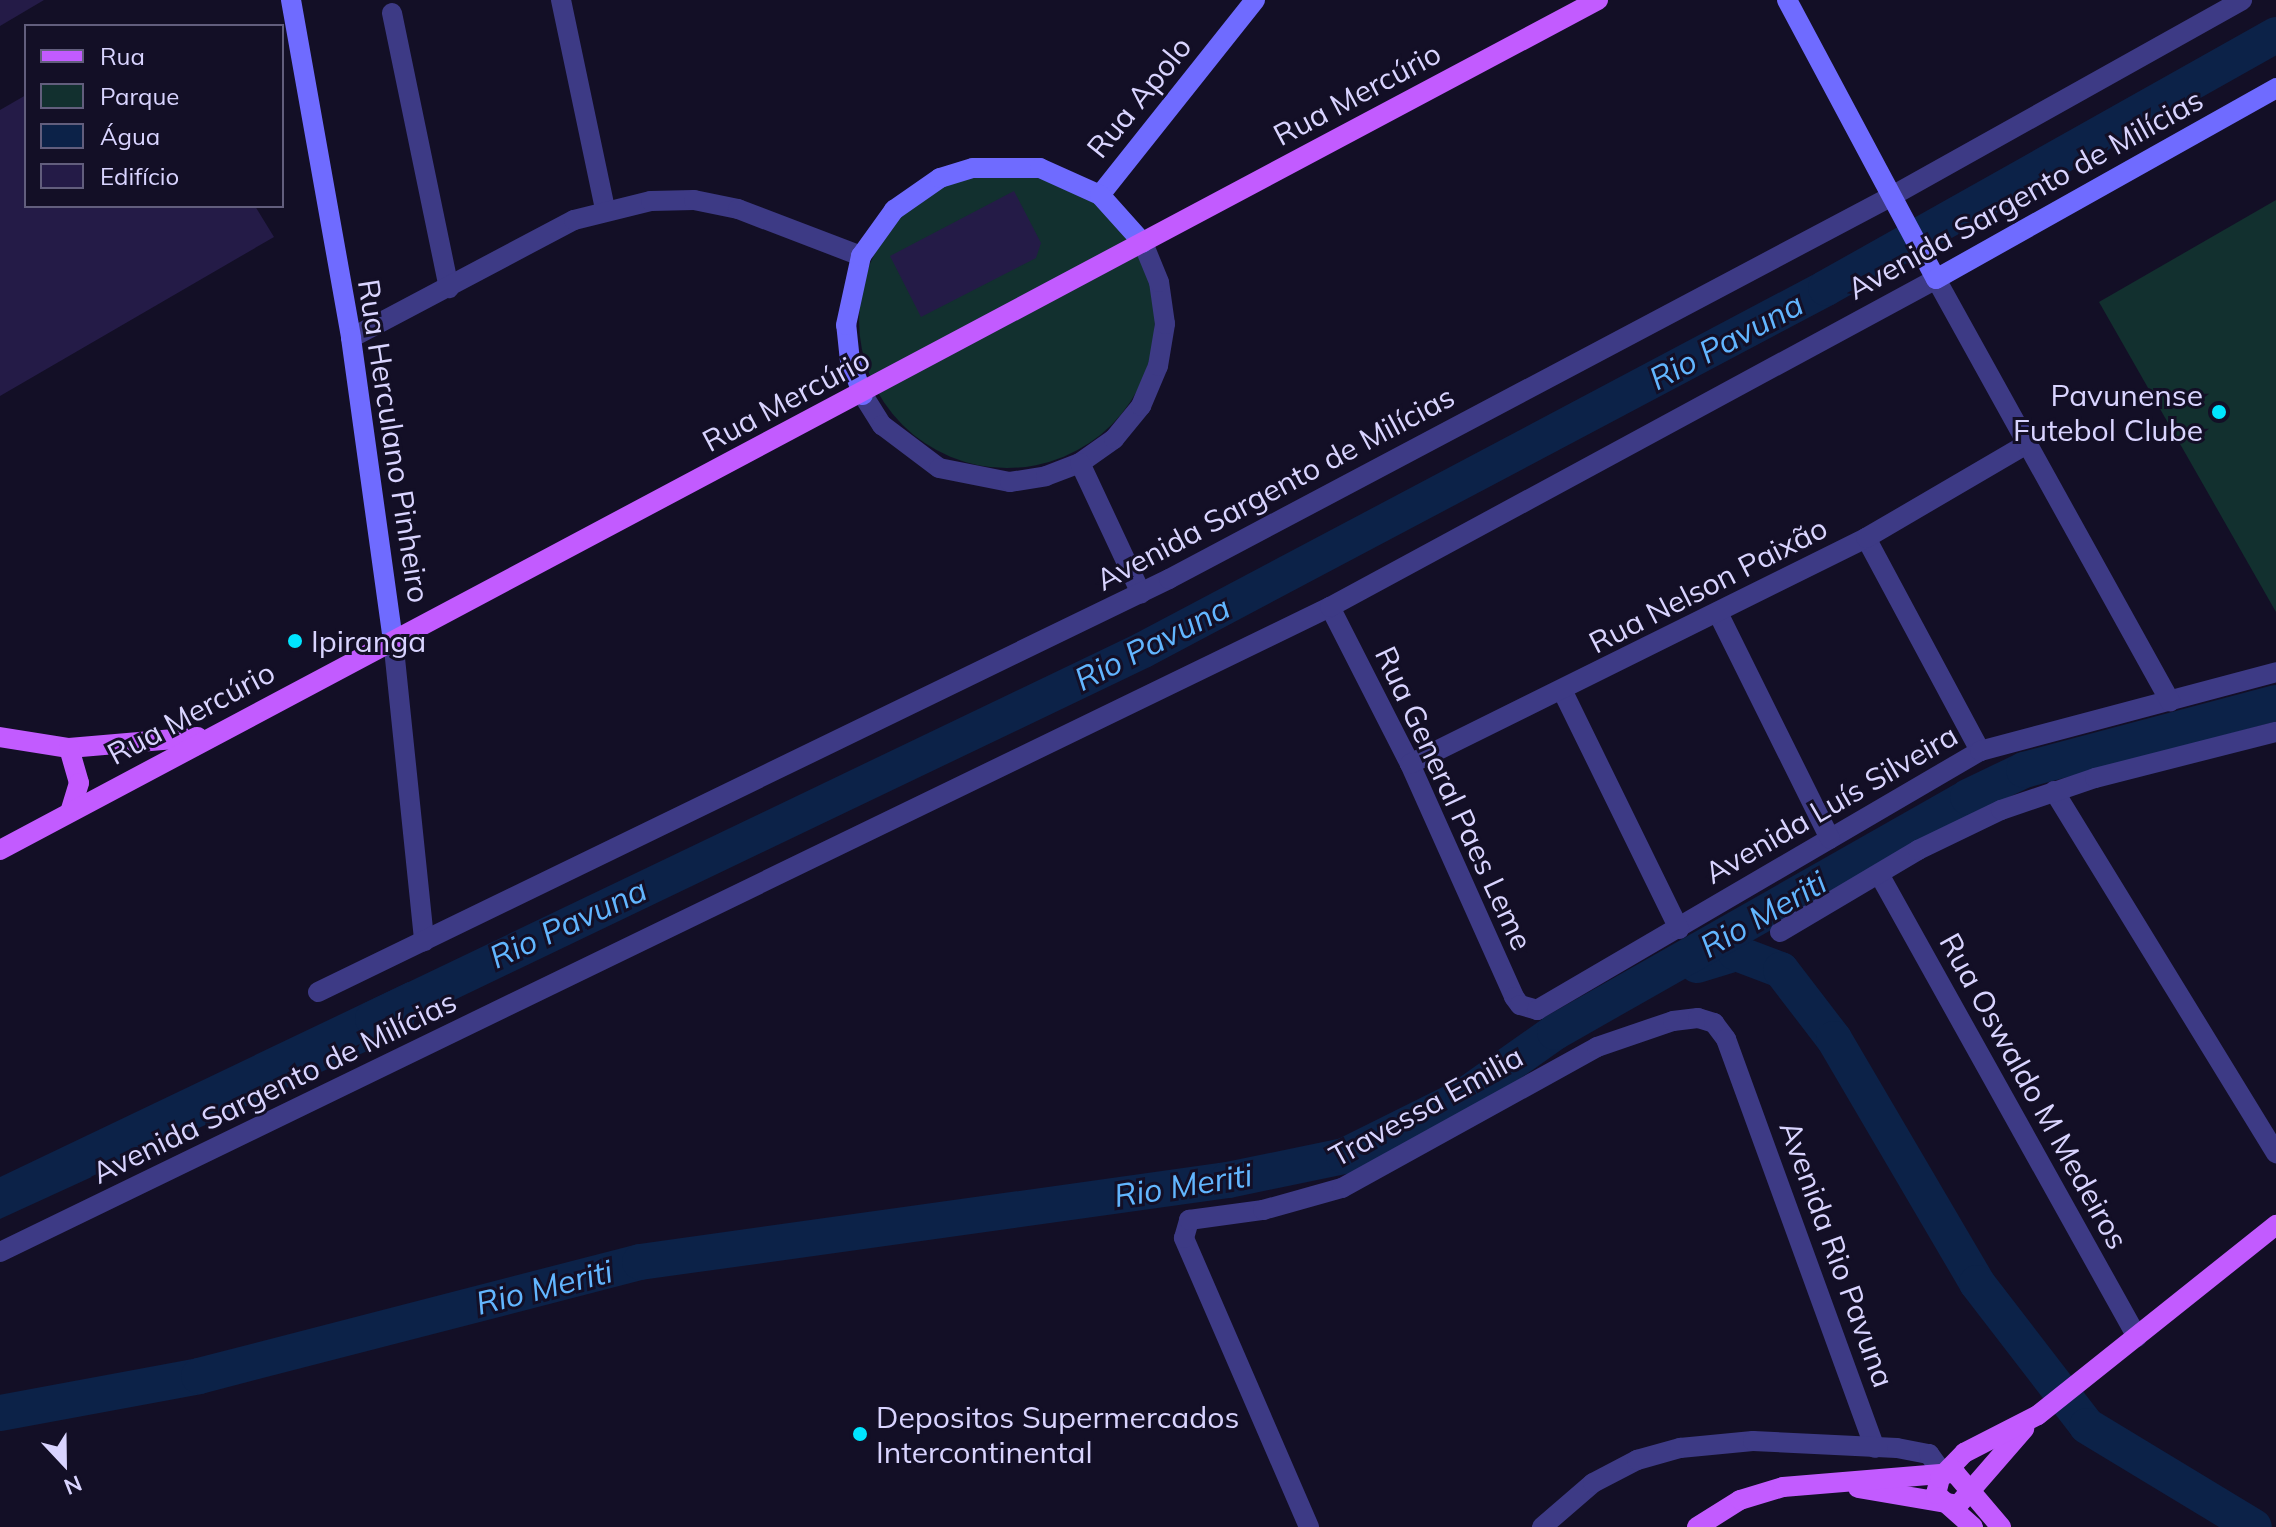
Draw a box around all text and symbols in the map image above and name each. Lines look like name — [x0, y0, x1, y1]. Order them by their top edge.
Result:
legend — [24, 24, 284, 208]
street label: Rua Apolo — [1079, 29, 1199, 165]
street label: Rua Mercúrio — [1267, 35, 1447, 153]
text: Rua — [100, 41, 145, 71]
text: Parque — [100, 81, 179, 111]
street label: Avenida Sargento de Milícias — [1841, 81, 2209, 307]
text: Água — [100, 121, 160, 151]
text: Edifício — [100, 161, 179, 191]
street label: Rua Herculano Pinheiro — [351, 277, 437, 605]
water label: Rio Pavuna — [1642, 284, 1810, 398]
street label: Rua Mercúrio — [696, 341, 876, 459]
place label: Pavunense Futebol Clube — [2013, 377, 2203, 448]
street label: Avenida Sargento de Milícias — [1090, 378, 1460, 598]
marker: Pavunense Futebol Clube — [2210, 403, 2228, 421]
street label: Rua Nelson Paixão — [1583, 509, 1833, 661]
water label: Rio Pavuna — [1068, 588, 1236, 698]
place label: Ipiranga — [311, 623, 426, 659]
marker: Ipiranga — [286, 632, 304, 650]
street label: Rua General Paes Leme — [1368, 640, 1540, 956]
street label: Rua Mercúrio — [101, 654, 281, 772]
street label: Avenida Luís Silveira — [1698, 717, 1964, 891]
water label: Rio Meriti — [1693, 863, 1833, 965]
water label: Rio Pavuna — [483, 870, 653, 976]
street label: Rua Oswaldo M Medeiros — [1932, 927, 2136, 1255]
street label: Avenida Sargento de Milícias — [86, 983, 462, 1191]
street label: Travessa Emilia — [1323, 1038, 1529, 1174]
street label: Avenida Rio Pavuna — [1772, 1116, 1902, 1392]
water label: Rio Meriti — [1111, 1155, 1255, 1215]
water label: Rio Meriti — [472, 1252, 616, 1322]
place label: Depositos Supermercados Intercontinental — [876, 1399, 1239, 1470]
north arrow — [24, 1423, 104, 1503]
marker: Depositos Supermercados Intercontinental — [851, 1425, 869, 1443]
text: N — [60, 1469, 86, 1501]

